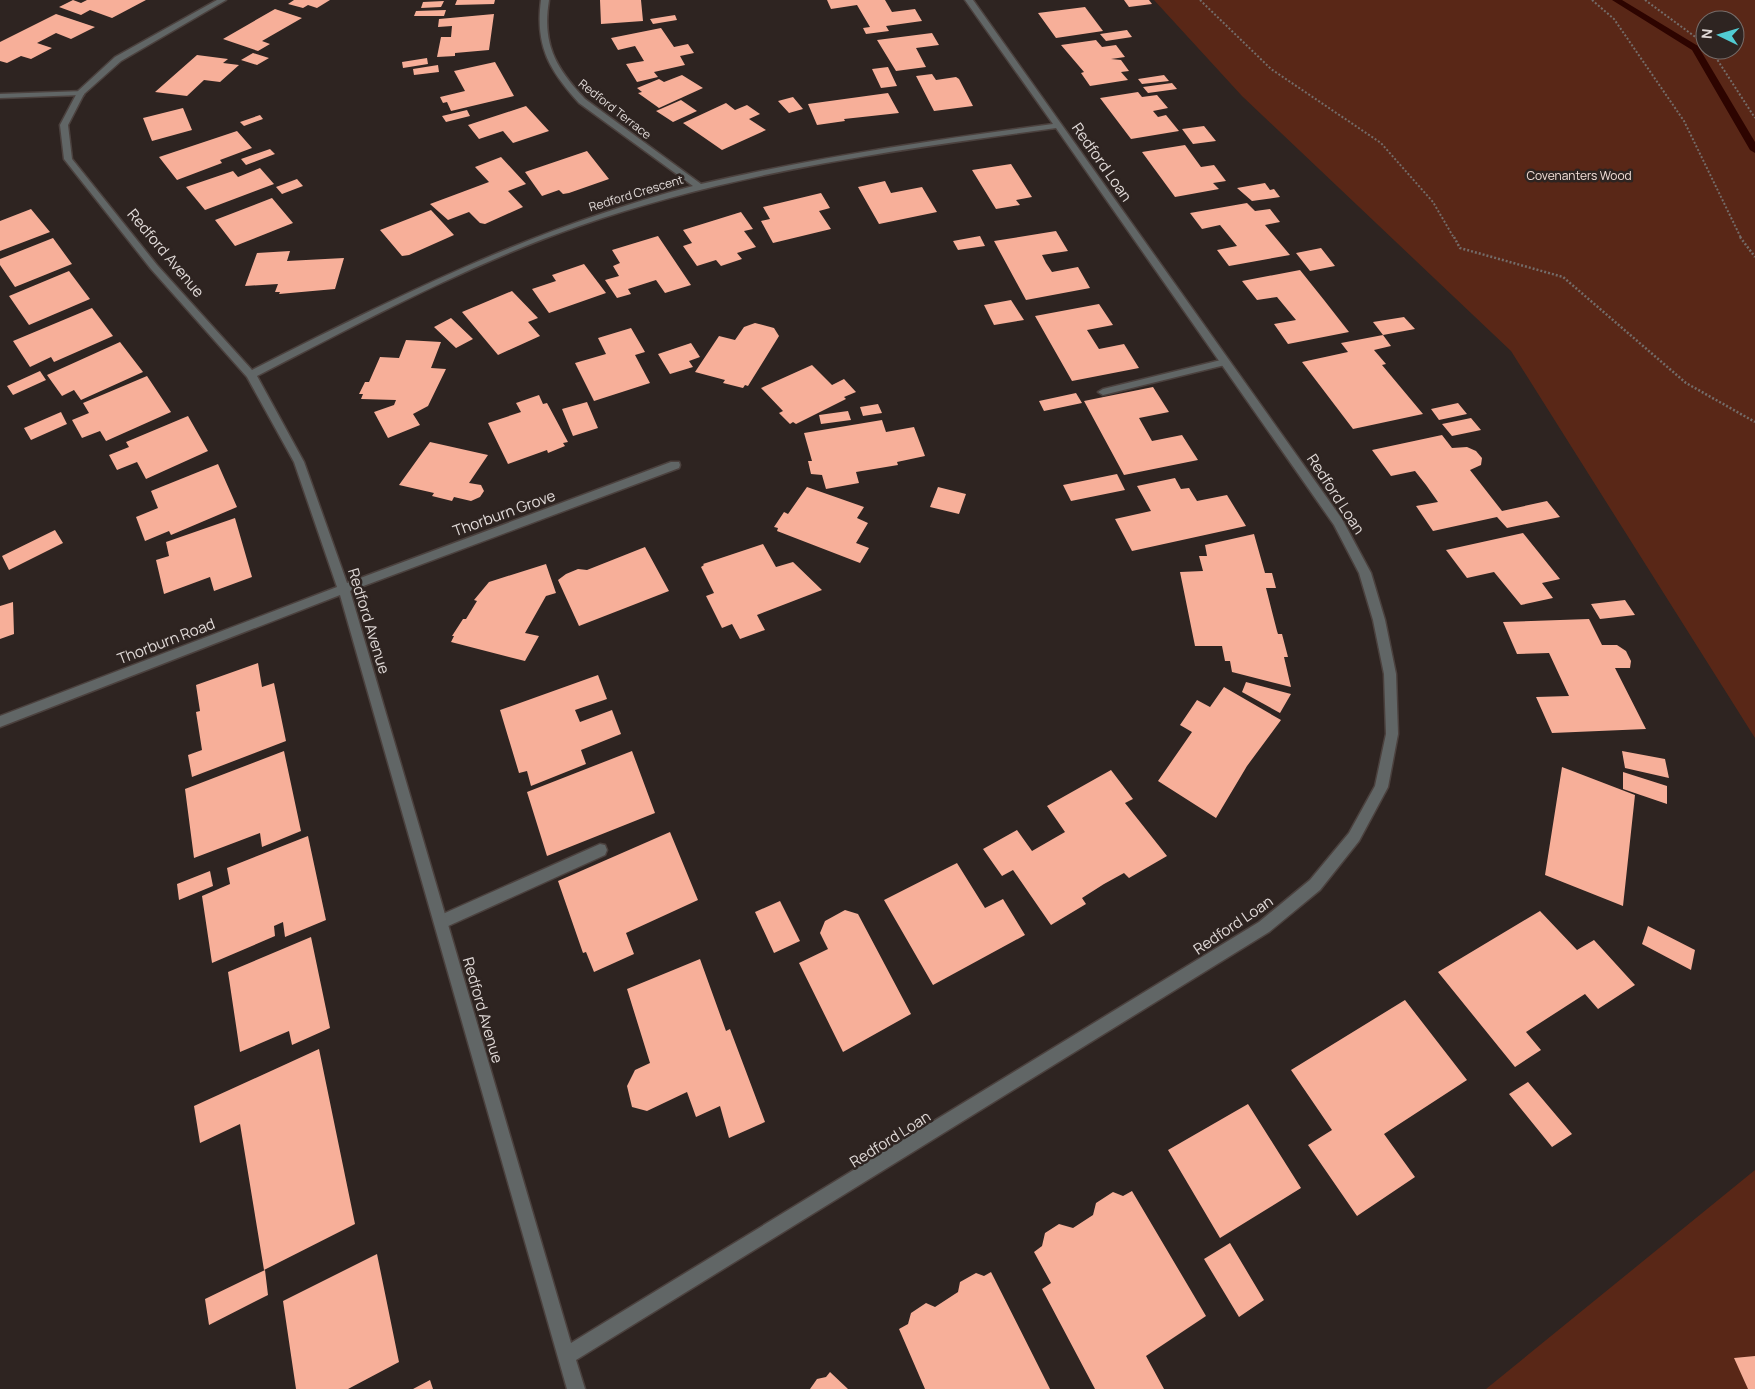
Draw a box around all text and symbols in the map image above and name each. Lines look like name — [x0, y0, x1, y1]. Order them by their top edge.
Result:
north arrow — [1695, 10, 1745, 60]
text: N — [1697, 28, 1716, 40]
street label: Redford Terrace — [575, 75, 655, 143]
street label: Redford Loan — [1067, 118, 1137, 206]
park label: Covenanters Wood — [1526, 167, 1632, 184]
street label: Redford Crescent — [587, 171, 685, 215]
street label: Redford Avenue — [123, 204, 209, 302]
street label: Redford Loan — [1302, 450, 1370, 538]
street label: Thorburn Grove — [450, 485, 558, 541]
street label: Redford Avenue — [343, 566, 395, 677]
street label: Thorburn Road — [114, 613, 218, 669]
street label: Redford Loan — [1189, 891, 1277, 959]
street label: Redford Avenue — [458, 954, 508, 1066]
street label: Redford Loan — [845, 1106, 935, 1172]

